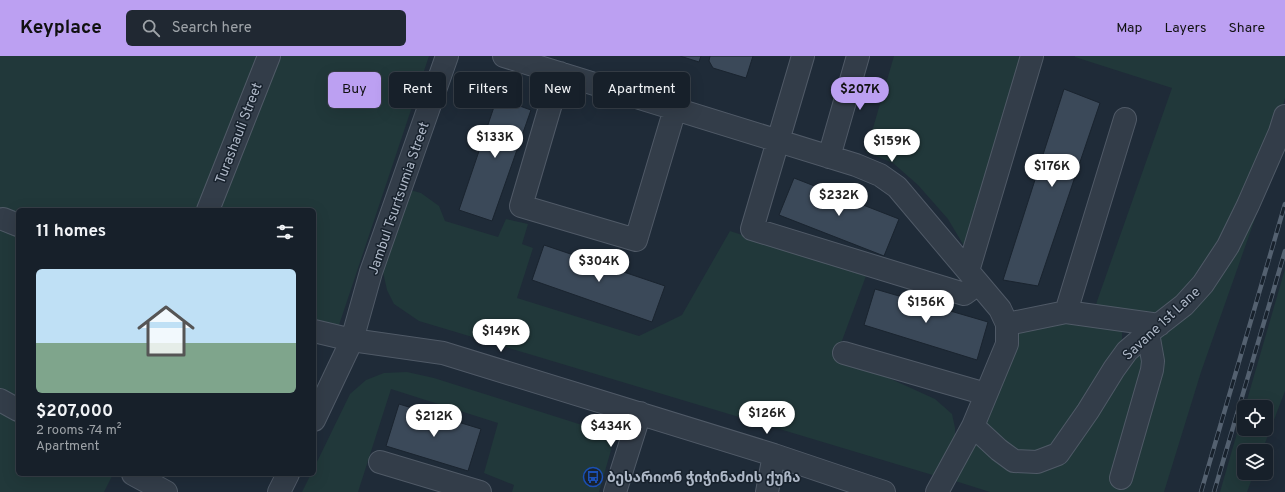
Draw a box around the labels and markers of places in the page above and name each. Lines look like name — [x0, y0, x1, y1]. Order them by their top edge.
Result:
pin: $207K — [832, 77, 888, 111]
pin: $133K — [467, 125, 523, 159]
pin: $159K — [864, 129, 920, 163]
pin: $176K — [1024, 154, 1080, 188]
pin: $232K — [811, 183, 867, 217]
pin: $304K — [571, 249, 627, 283]
pin: $156K — [898, 290, 954, 324]
pin: $149K — [473, 319, 529, 353]
pin: $126K — [739, 401, 795, 435]
pin: $212K — [406, 404, 462, 438]
pin: $434K — [583, 414, 639, 448]
bus stop icon: ბესარიონ ჭიჭინაძის ქუჩა — [582, 466, 604, 488]
place label: ბესარიონ ჭიჭინაძის ქუჩა — [607, 470, 800, 487]

